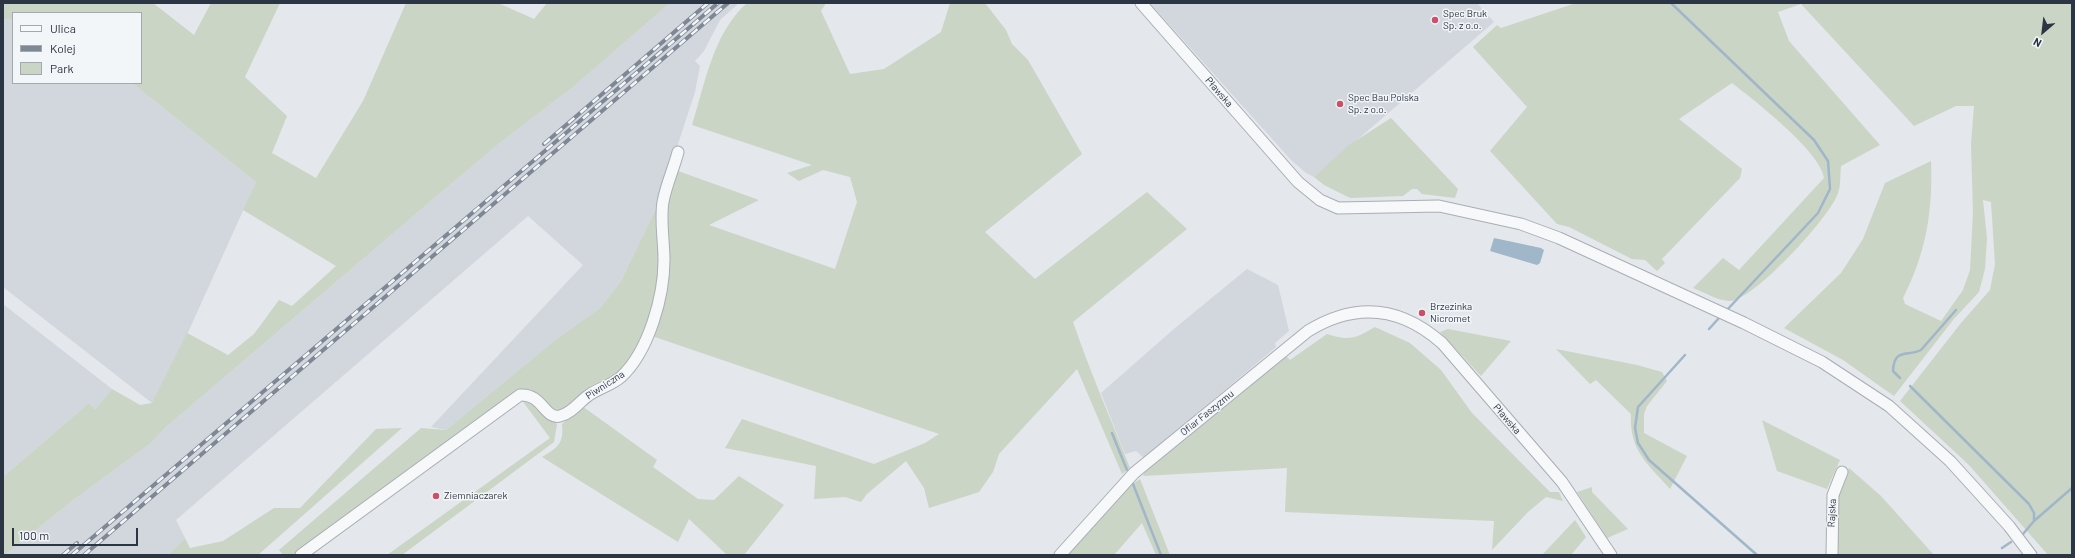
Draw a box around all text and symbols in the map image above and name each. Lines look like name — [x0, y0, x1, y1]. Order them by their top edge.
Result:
place label: Spec Bruk Sp. z o.o. — [1443, 8, 1487, 32]
legend — [12, 12, 142, 84]
north arrow — [2023, 12, 2063, 52]
marker: Spec Bruk Sp. z o.o. — [1430, 15, 1440, 25]
text: Ulica — [50, 21, 76, 35]
text: N — [2031, 36, 2043, 50]
text: Kolej — [50, 41, 76, 55]
text: Park — [50, 61, 74, 75]
street label: Pławska — [1203, 74, 1235, 110]
place label: Spec Bau Polska Sp. z o.o. — [1348, 92, 1419, 116]
marker: Spec Bau Polska Sp. z o.o. — [1335, 99, 1345, 109]
place label: Brzezinka Nicromet — [1430, 301, 1472, 324]
marker: Brzezinka Nicromet — [1417, 308, 1427, 318]
street label: Piwniczna — [583, 368, 627, 402]
street label: Ofiar Faszyzmu — [1178, 388, 1236, 438]
street label: Pławska — [1491, 401, 1523, 437]
place label: Ziemniaczarek — [444, 490, 507, 502]
marker: Ziemniaczarek — [431, 491, 441, 501]
street label: Rajska — [1825, 498, 1839, 528]
scale bar — [14, 520, 140, 546]
text: 100 m — [19, 528, 49, 542]

